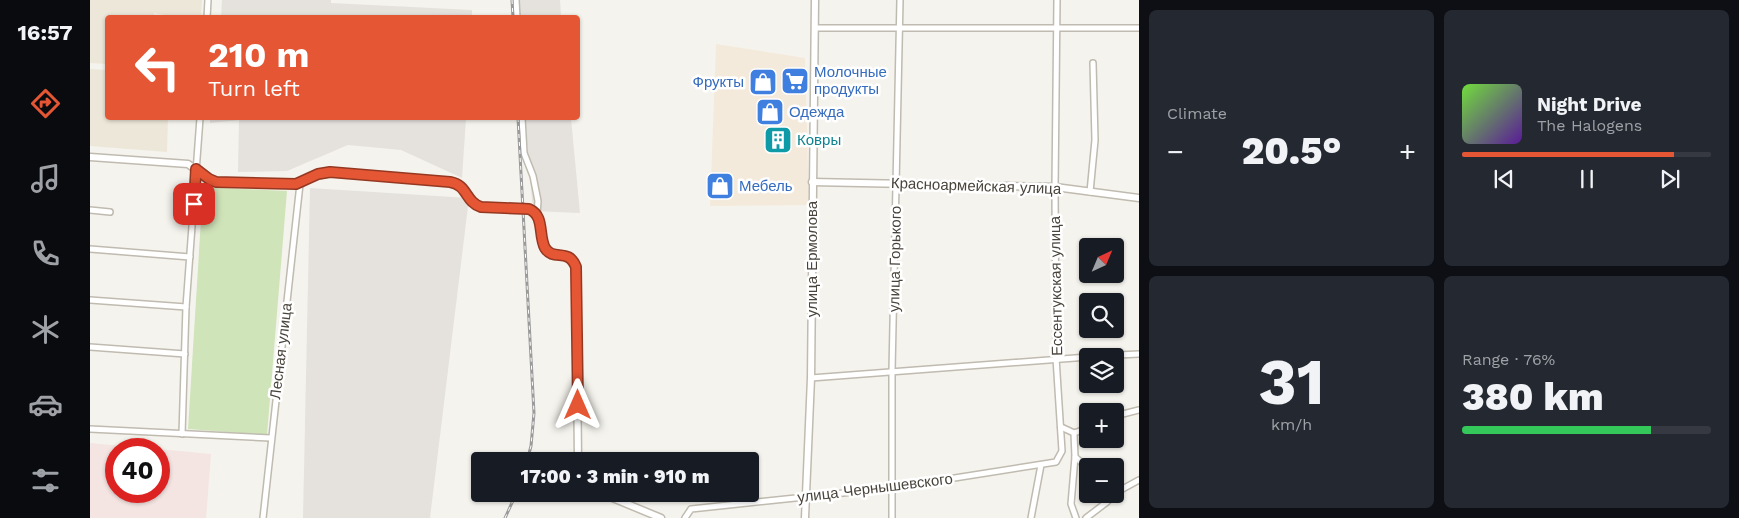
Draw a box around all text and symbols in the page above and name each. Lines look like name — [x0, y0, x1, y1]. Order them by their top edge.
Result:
text: 16:57 — [17, 20, 73, 45]
text: 210 m — [208, 34, 309, 76]
icon: left — [125, 35, 190, 100]
place label: Молочные продукты — [814, 63, 887, 98]
supermarket icon: Молочные продукты — [780, 66, 810, 96]
shop icon: Фрукты — [748, 67, 778, 97]
place label: Фрукты — [693, 73, 744, 91]
text: Turn left — [208, 76, 300, 101]
icon: directions — [28, 86, 63, 121]
text: Night Drive — [1537, 93, 1642, 116]
shop icon: Одежда — [755, 97, 785, 127]
place label: Одежда — [789, 103, 845, 121]
text: Climate — [1167, 104, 1227, 123]
text: The Halogens — [1537, 116, 1642, 135]
building icon: Ковры — [763, 125, 793, 155]
text: 20.5° — [1241, 129, 1342, 173]
place label: Ковры — [797, 131, 841, 149]
text: − — [1167, 135, 1184, 168]
text: + — [1399, 135, 1416, 168]
icon: music — [28, 161, 63, 196]
icon: previous — [1490, 165, 1518, 193]
icon: pause — [1573, 165, 1601, 193]
icon: next — [1656, 165, 1684, 193]
shop icon: Мебель — [705, 171, 735, 201]
street label: Красноармейская улица — [890, 174, 1062, 198]
place label: Мебель — [739, 177, 793, 195]
pin — [173, 183, 215, 225]
icon: arrive — [180, 190, 208, 218]
street label: улица Ермолова — [803, 200, 821, 317]
street label: улица Горького — [885, 206, 905, 312]
street label: Ессентукская улица — [1046, 215, 1066, 356]
icon: phone — [28, 236, 63, 271]
north arrow — [1079, 238, 1124, 282]
map controls — [1079, 238, 1124, 503]
button: search — [1079, 293, 1124, 338]
street label: Лесная улица — [266, 301, 296, 400]
icon: climate — [28, 312, 63, 347]
text: 31 — [1258, 344, 1325, 420]
button: layers — [1079, 348, 1124, 393]
text: Range · 76% — [1462, 350, 1555, 369]
text: 380 km — [1462, 375, 1604, 419]
position arrow — [551, 378, 603, 430]
icon: car — [28, 387, 63, 422]
button: + — [1079, 403, 1124, 448]
text: km/h — [1271, 415, 1312, 434]
speed limit sign: 40 — [105, 438, 170, 503]
button: − — [1079, 458, 1124, 503]
icon: filters — [28, 463, 63, 498]
text: 17:00 · 3 min · 910 m — [521, 465, 709, 488]
street label: улица Чернышевского — [796, 470, 954, 506]

